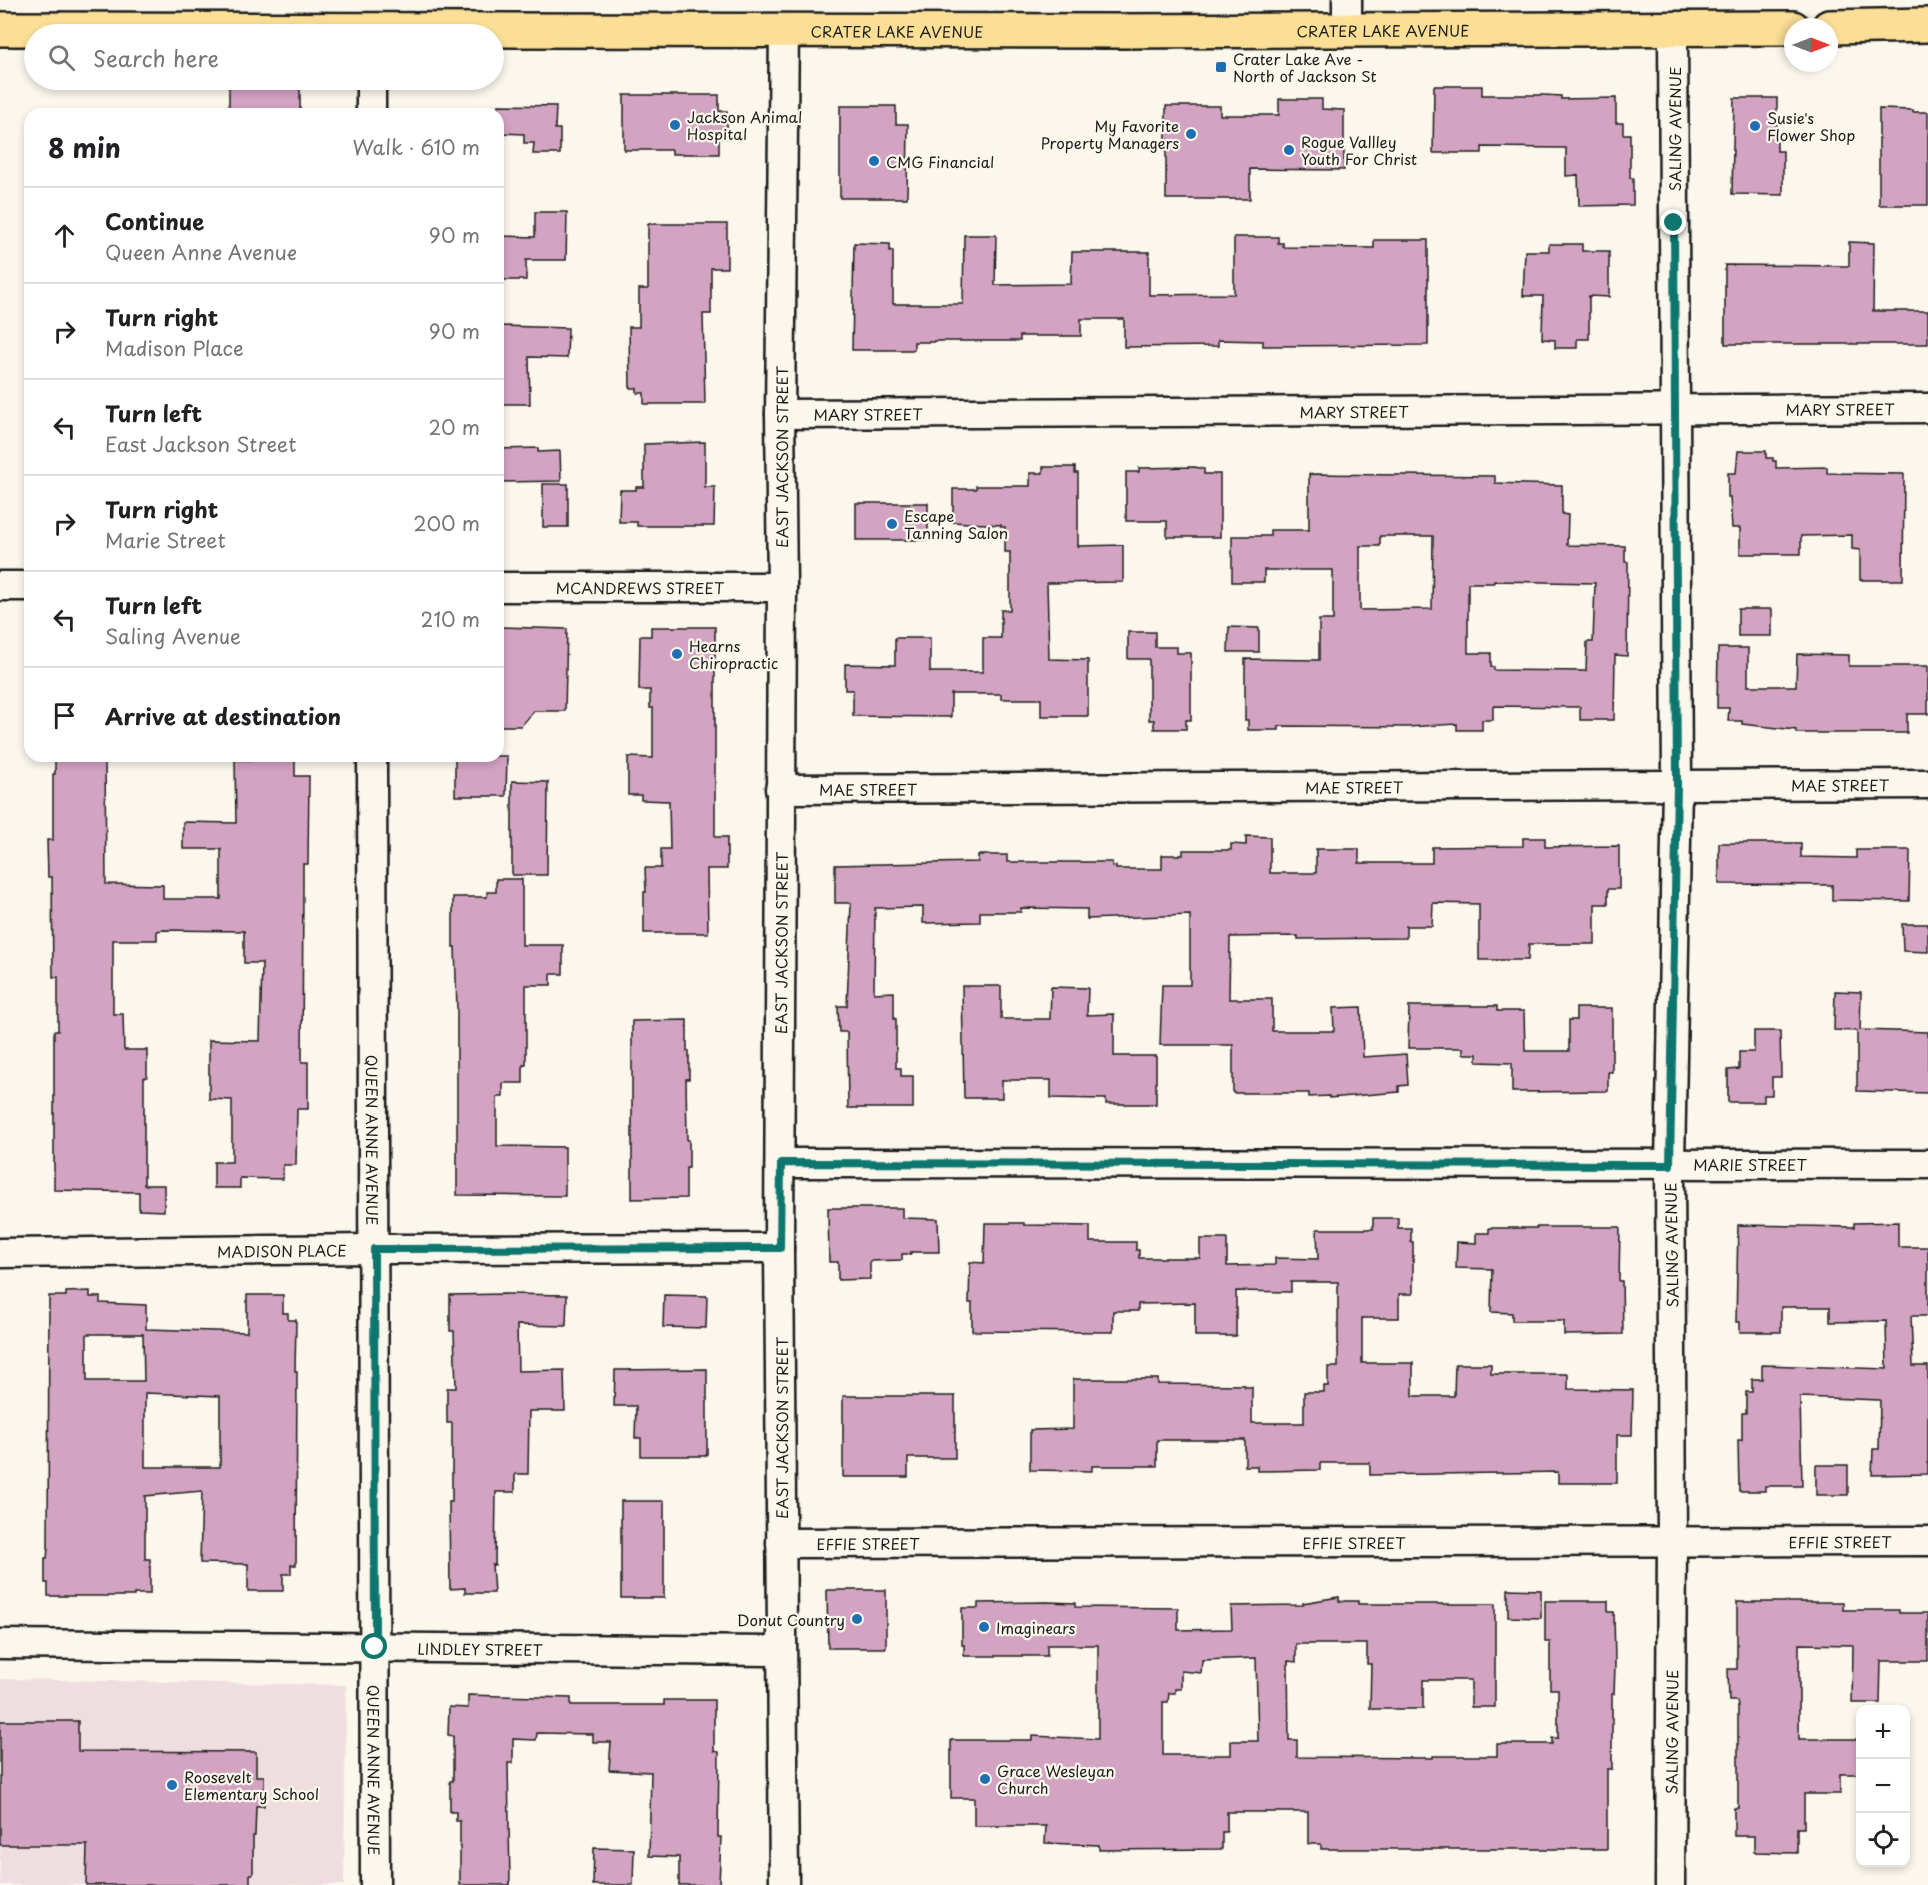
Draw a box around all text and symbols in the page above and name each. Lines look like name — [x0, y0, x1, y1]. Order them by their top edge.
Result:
street label: CRATER LAKE AVENUE — [1297, 18, 1469, 42]
north arrow — [1784, 18, 1838, 72]
street label: CRATER LAKE AVENUE — [811, 19, 983, 42]
search box — [24, 24, 504, 90]
icon: search — [45, 41, 78, 74]
text: Search here — [93, 41, 219, 74]
place label: Crater Lake Ave - North of Jackson St — [1233, 47, 1376, 87]
marker: Crater Lake Ave - North of Jackson St — [1214, 60, 1228, 74]
street label: SALING AVENUE — [1663, 66, 1686, 192]
place label: Jackson Animal Hospital — [687, 105, 802, 145]
place label: Susie's Flower Shop — [1767, 106, 1855, 146]
place label: My Favorite Property Managers — [1041, 114, 1179, 154]
marker: Jackson Animal Hospital — [668, 118, 682, 132]
marker: Susie's Flower Shop — [1748, 119, 1762, 133]
marker: My Favorite Property Managers — [1184, 127, 1198, 141]
text: 8 min — [48, 128, 121, 167]
place label: Rogue Vallley Youth For Christ — [1301, 130, 1417, 170]
text: Walk · 610 m — [353, 132, 480, 162]
marker: Rogue Vallley Youth For Christ — [1282, 143, 1296, 157]
place label: CMG Financial — [886, 150, 994, 173]
marker: CMG Financial — [867, 154, 881, 168]
text: Continue — [105, 204, 204, 237]
route end — [1660, 209, 1686, 235]
icon: ahead — [48, 219, 81, 252]
text: 90 m — [429, 220, 480, 250]
text: Queen Anne Avenue — [105, 237, 297, 267]
text: Turn right — [105, 300, 218, 333]
icon: right — [48, 315, 81, 348]
text: 90 m — [429, 316, 480, 346]
text: Madison Place — [105, 333, 244, 363]
street label: EAST JACKSON STREET — [770, 365, 793, 548]
text: Turn left — [105, 396, 202, 429]
street label: MARY STREET — [1785, 397, 1895, 420]
street label: MARY STREET — [1299, 399, 1409, 423]
street label: MARY STREET — [813, 402, 923, 425]
icon: left — [48, 411, 81, 444]
text: 20 m — [428, 412, 480, 442]
text: East Jackson Street — [105, 429, 296, 459]
text: Turn right — [105, 492, 218, 525]
place label: Escape Tanning Salon — [904, 504, 1008, 544]
icon: right — [48, 507, 81, 540]
text: 200 m — [413, 508, 480, 538]
marker: Escape Tanning Salon — [885, 517, 899, 531]
text: Marie Street — [105, 525, 226, 555]
street label: MCANDREWS STREET — [556, 576, 725, 599]
text: Turn left — [105, 588, 202, 621]
icon: left — [48, 603, 81, 636]
text: 210 m — [421, 604, 480, 634]
text: Saling Avenue — [105, 621, 241, 651]
place label: Hearns Chiropractic — [689, 634, 778, 674]
marker: Hearns Chiropractic — [670, 647, 684, 661]
icon: arrive — [48, 699, 81, 732]
text: Arrive at destination — [105, 699, 341, 732]
street label: MAE STREET — [1791, 773, 1890, 796]
street label: MAE STREET — [1305, 775, 1404, 798]
street label: MAE STREET — [819, 777, 918, 800]
street label: EAST JACKSON STREET — [768, 851, 792, 1034]
street label: QUEEN ANNE AVENUE — [361, 1055, 385, 1225]
street label: MARIE STREET — [1693, 1152, 1808, 1175]
street label: SALING AVENUE — [1658, 1182, 1684, 1308]
street label: MADISON PLACE — [217, 1238, 347, 1262]
street label: EAST JACKSON STREET — [770, 1336, 793, 1519]
street label: EFFIE STREET — [1302, 1530, 1406, 1554]
street label: EFFIE STREET — [1788, 1530, 1892, 1553]
street label: EFFIE STREET — [816, 1531, 920, 1554]
place label: Donut Country — [737, 1608, 845, 1631]
marker: Donut Country — [850, 1612, 864, 1626]
place label: Imaginears — [996, 1616, 1076, 1639]
marker: Imaginears — [977, 1620, 991, 1634]
route start — [361, 1633, 387, 1659]
street label: LINDLEY STREET — [417, 1636, 544, 1660]
street label: SALING AVENUE — [1659, 1669, 1683, 1795]
street label: QUEEN ANNE AVENUE — [363, 1685, 386, 1855]
map controls — [1856, 1705, 1910, 1867]
button: + — [1856, 1705, 1910, 1759]
place label: Grace Wesleyan Church — [997, 1759, 1115, 1799]
button: − — [1856, 1759, 1910, 1813]
place label: Roosevelt Elementary School — [184, 1765, 319, 1805]
marker: Grace Wesleyan Church — [978, 1772, 992, 1786]
marker: Roosevelt Elementary School — [165, 1778, 179, 1792]
button: locate — [1856, 1813, 1910, 1867]

